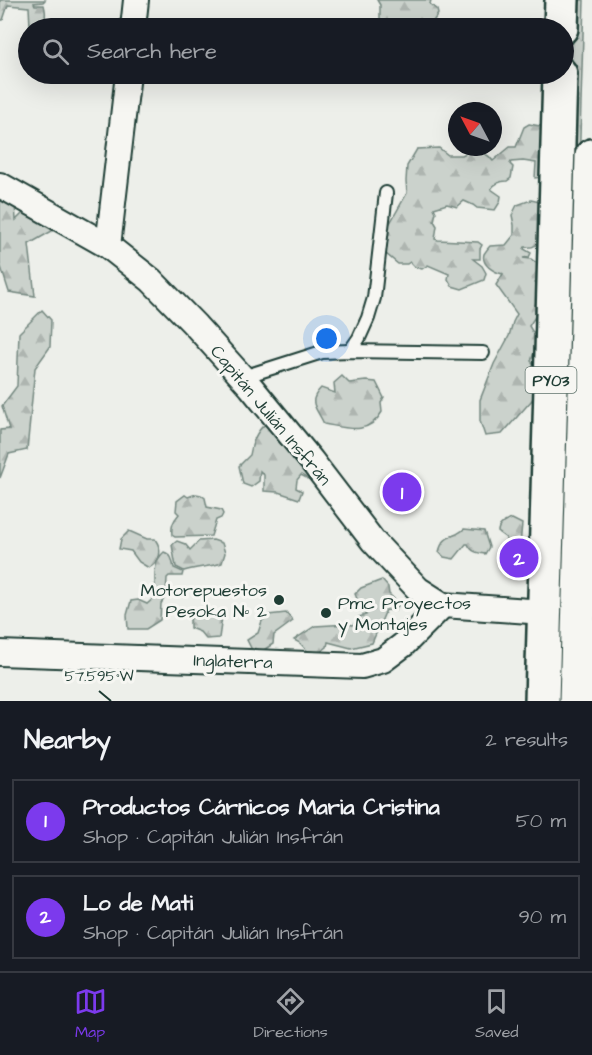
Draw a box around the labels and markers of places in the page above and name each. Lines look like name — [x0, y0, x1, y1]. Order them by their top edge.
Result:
pin: 1 — [382, 470, 422, 514]
pin: 2 — [500, 536, 538, 580]
place label: Motorepuestos Pesoka Nº 2 — [141, 578, 268, 624]
place label: Pmc Proyectos y Montajes — [338, 591, 471, 638]
marker: Motorepuestos Pesoka Nº 2 — [272, 593, 286, 607]
marker: Pmc Proyectos y Montajes — [319, 606, 333, 620]

